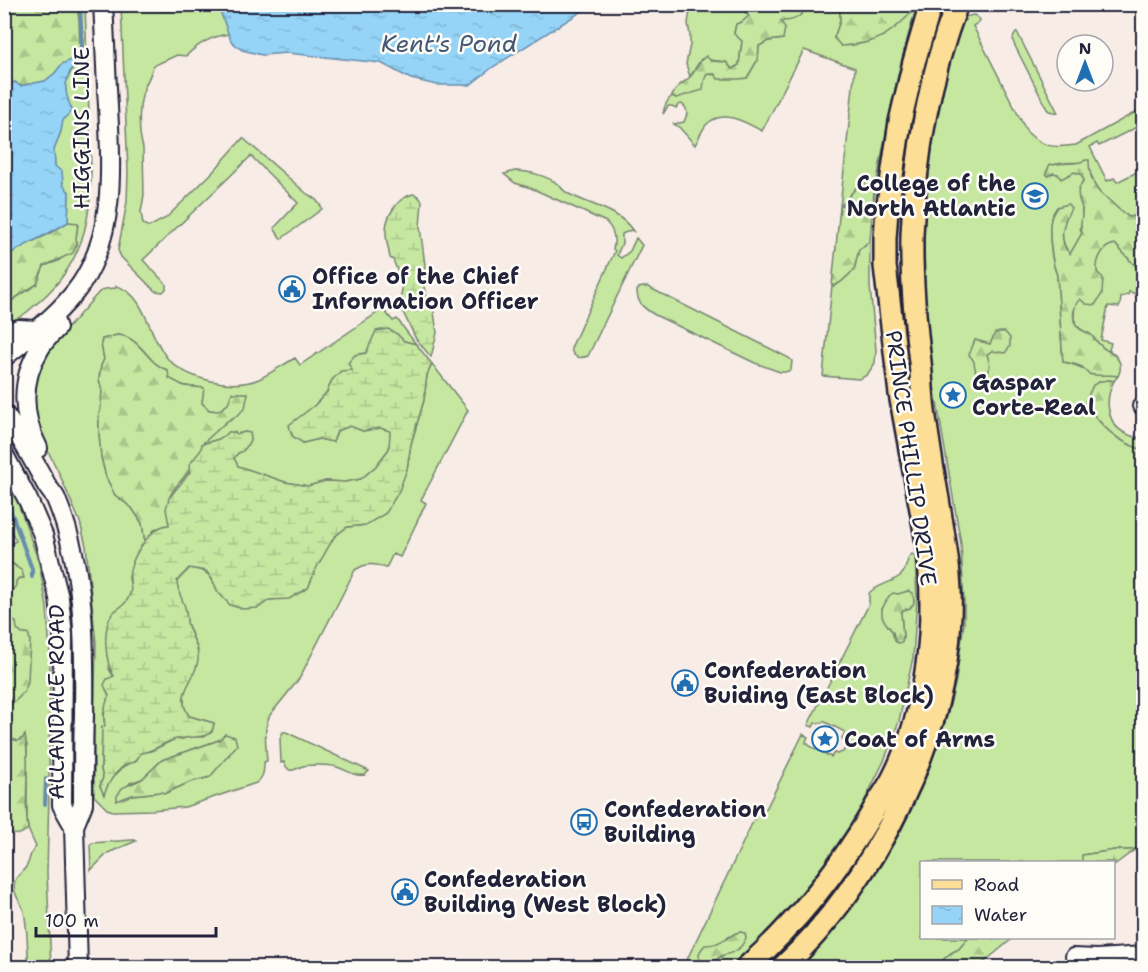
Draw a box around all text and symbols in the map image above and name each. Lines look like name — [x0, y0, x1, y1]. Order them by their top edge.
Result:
water label: Kent's Pond — [381, 28, 518, 60]
north arrow — [1055, 33, 1115, 93]
text: N — [1079, 38, 1091, 59]
street label: HIGGINS LINE — [67, 47, 96, 209]
place label: College of the North Atlantic — [846, 169, 1016, 223]
school or university icon: College of the North Atlantic — [1020, 181, 1050, 211]
place label: Office of the Chief Information Officer — [312, 262, 539, 316]
public building icon: Office of the Chief Information Officer — [277, 274, 307, 304]
street label: PRINCE PHILLIP DRIVE — [879, 328, 943, 588]
place label: Gaspar Corte-Real — [972, 368, 1096, 422]
place icon: Gaspar Corte-Real — [938, 380, 968, 410]
street label: ALLANDALE ROAD — [42, 604, 71, 800]
place label: Confederation Buiding (East Block) — [704, 656, 934, 710]
public building icon: Confederation Buiding (East Block) — [670, 668, 700, 698]
place icon: Coat of Arms — [810, 724, 840, 754]
place label: Coat of Arms — [844, 725, 995, 754]
place label: Confederation Building — [604, 795, 767, 849]
bus stop icon: Confederation Building — [569, 807, 599, 837]
legend — [920, 861, 1115, 939]
place label: Confederation Building (West Block) — [424, 865, 667, 919]
text: Road — [974, 873, 1019, 897]
public building icon: Confederation Building (West Block) — [390, 877, 420, 907]
scale bar — [36, 900, 216, 938]
text: Water — [974, 903, 1027, 927]
text: 100 m — [45, 909, 99, 933]

